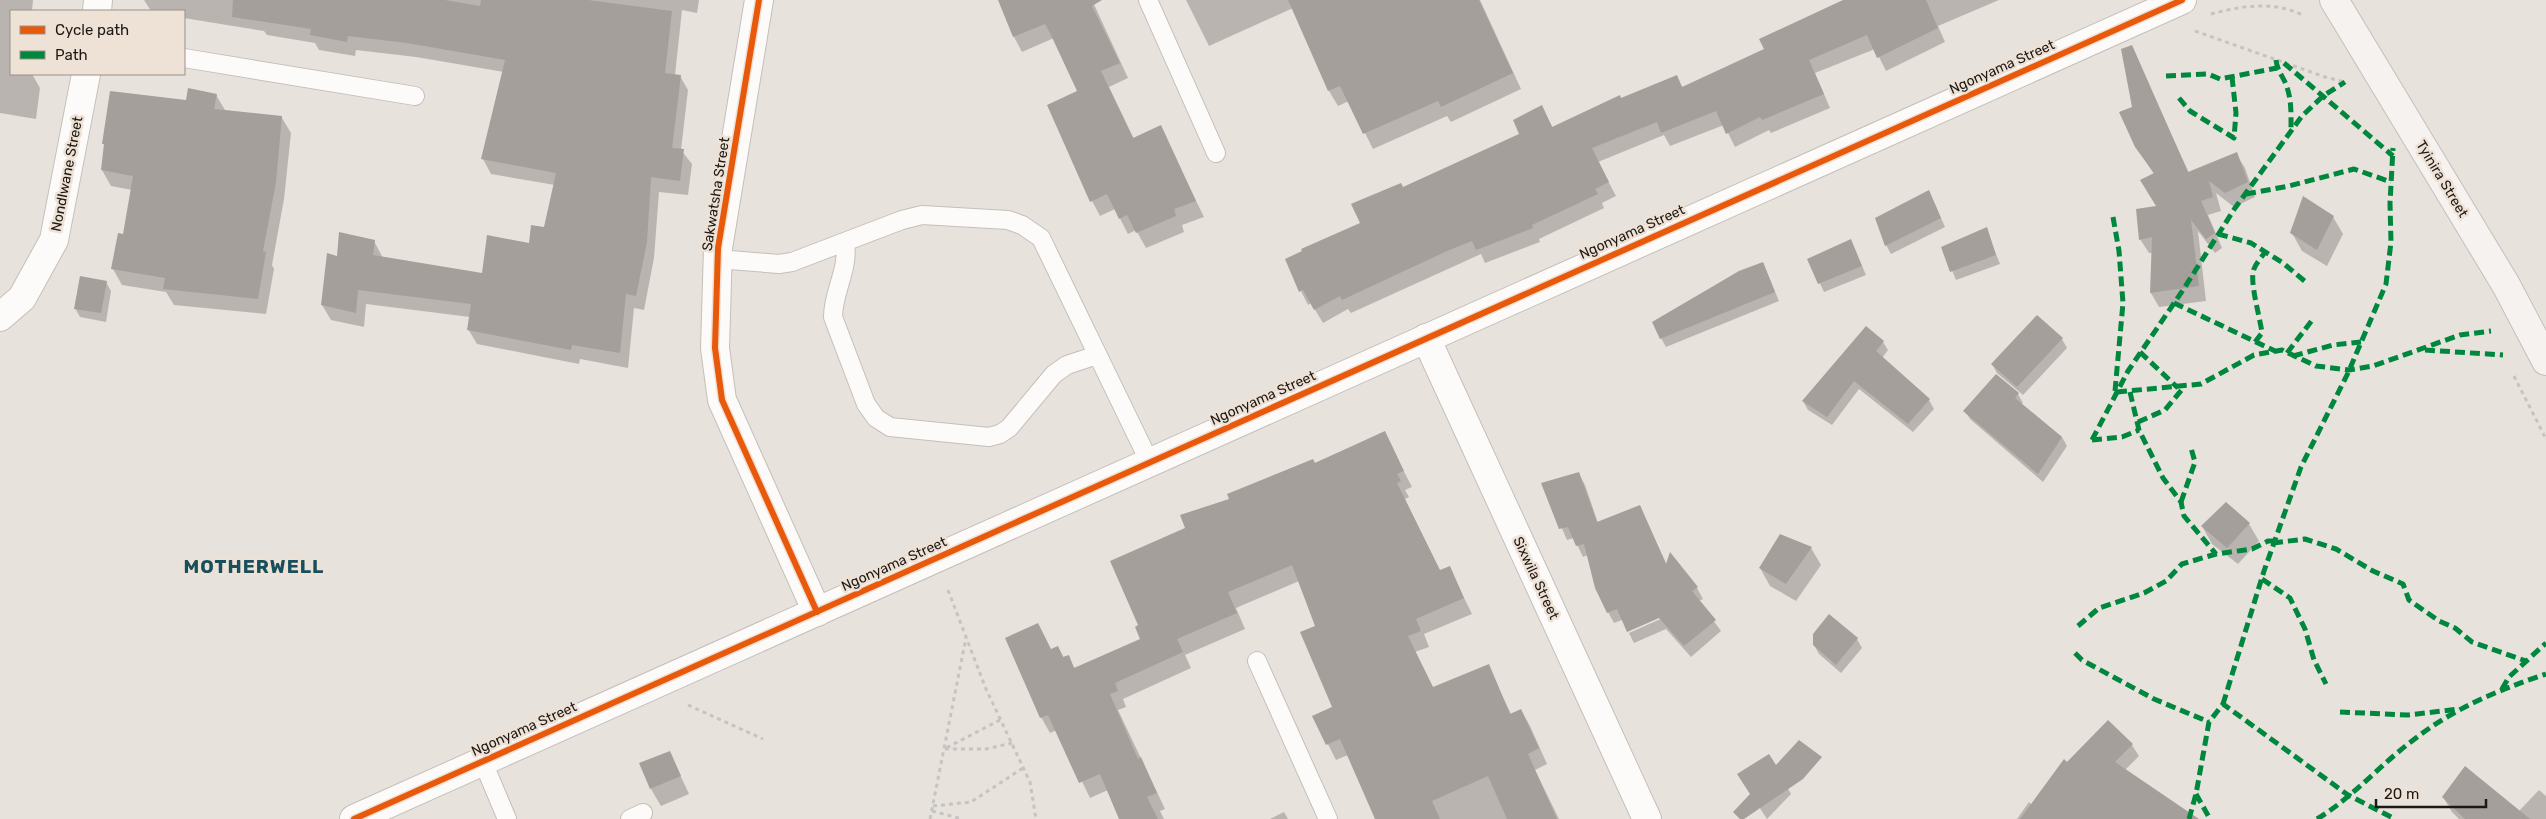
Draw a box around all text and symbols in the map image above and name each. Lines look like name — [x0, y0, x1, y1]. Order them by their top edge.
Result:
legend — [10, 10, 185, 75]
text: Cycle path — [55, 21, 129, 39]
street label: Ngonyama Street — [1947, 36, 2058, 98]
text: Path — [55, 46, 88, 64]
street label: Nondlwane Street — [47, 114, 87, 233]
street label: Sakwatsha Street — [699, 135, 733, 252]
street label: Tyinira Street — [2412, 137, 2472, 221]
street label: Ngonyama Street — [1577, 201, 1688, 263]
street label: Ngonyama Street — [1208, 367, 1319, 429]
street label: Ngonyama Street — [839, 533, 950, 595]
street label: Sixwila Street — [1509, 534, 1563, 623]
district label: MOTHERWELL — [184, 555, 324, 578]
street label: Ngonyama Street — [469, 698, 580, 760]
scale bar — [2376, 776, 2486, 808]
text: 20 m — [2384, 785, 2419, 803]

